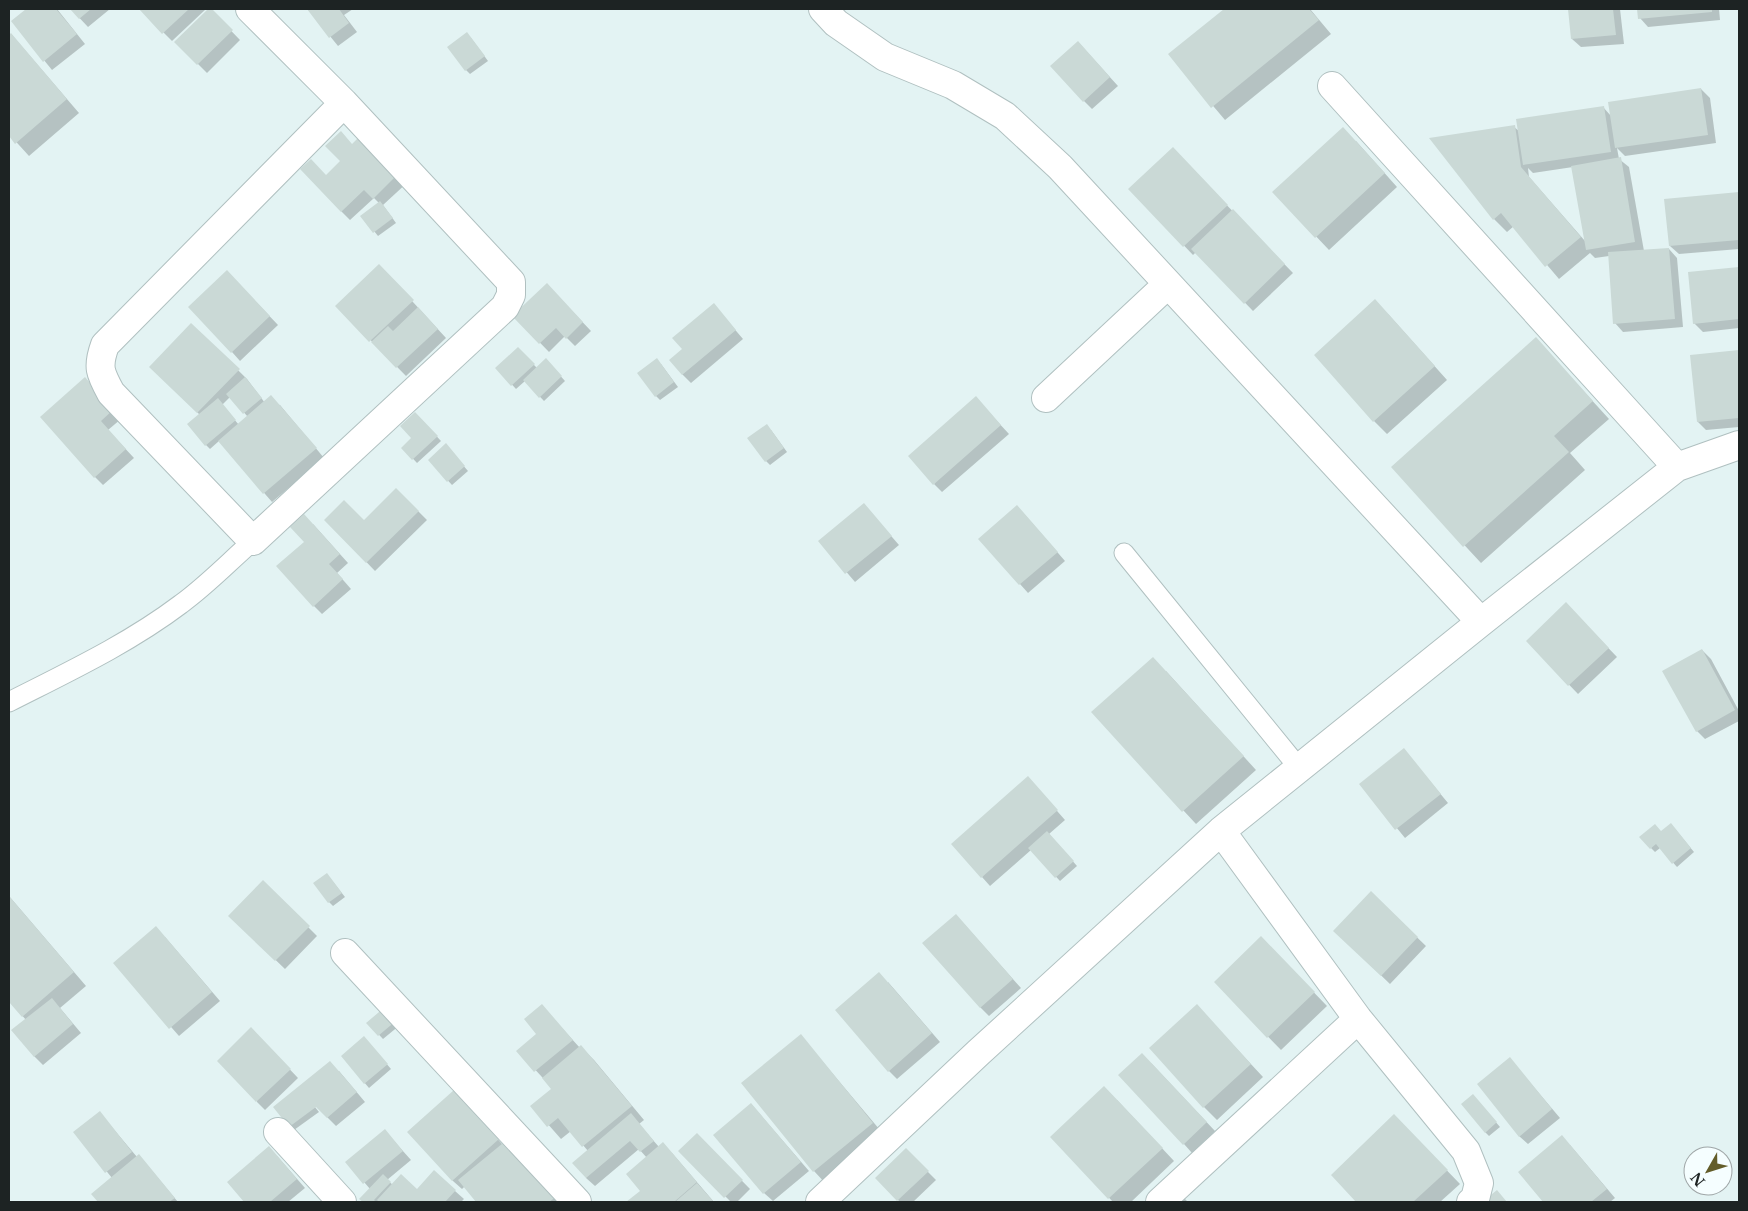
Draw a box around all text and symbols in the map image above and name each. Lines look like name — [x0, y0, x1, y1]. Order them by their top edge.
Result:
north arrow — [1683, 1146, 1733, 1196]
text: N — [1687, 1168, 1709, 1190]

